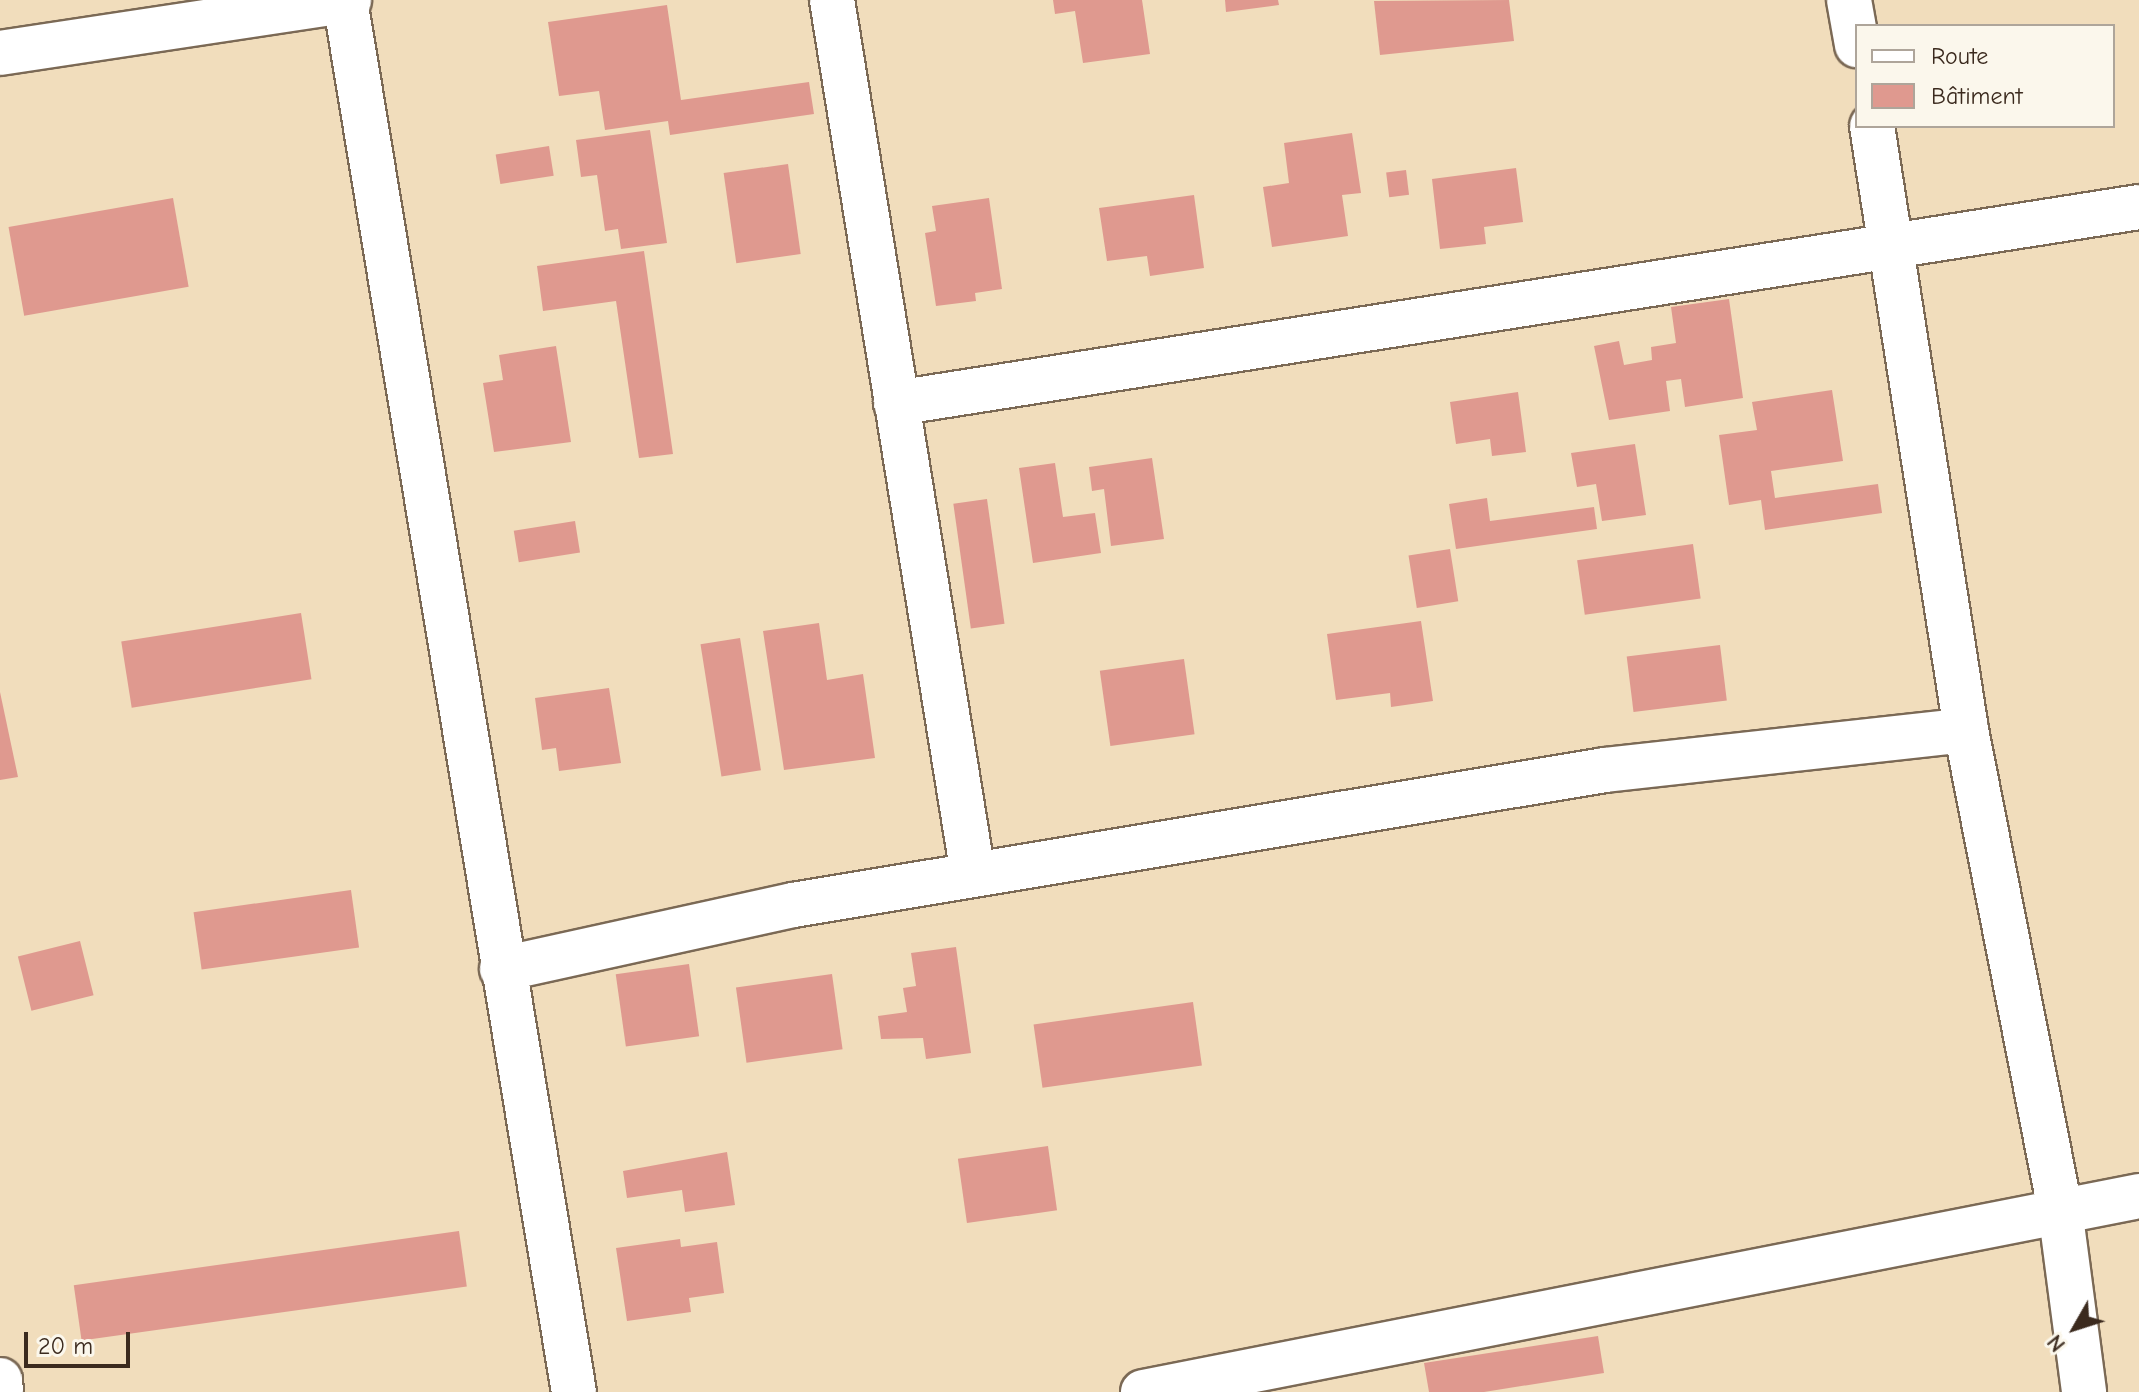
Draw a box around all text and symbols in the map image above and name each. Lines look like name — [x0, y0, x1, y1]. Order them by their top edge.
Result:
legend — [1855, 24, 2115, 128]
text: Route — [1931, 42, 1988, 70]
text: Bâtiment — [1931, 82, 2023, 110]
north arrow — [2035, 1288, 2115, 1368]
scale bar — [28, 1316, 134, 1366]
text: N — [2042, 1329, 2071, 1357]
text: 20 m — [38, 1332, 93, 1360]

